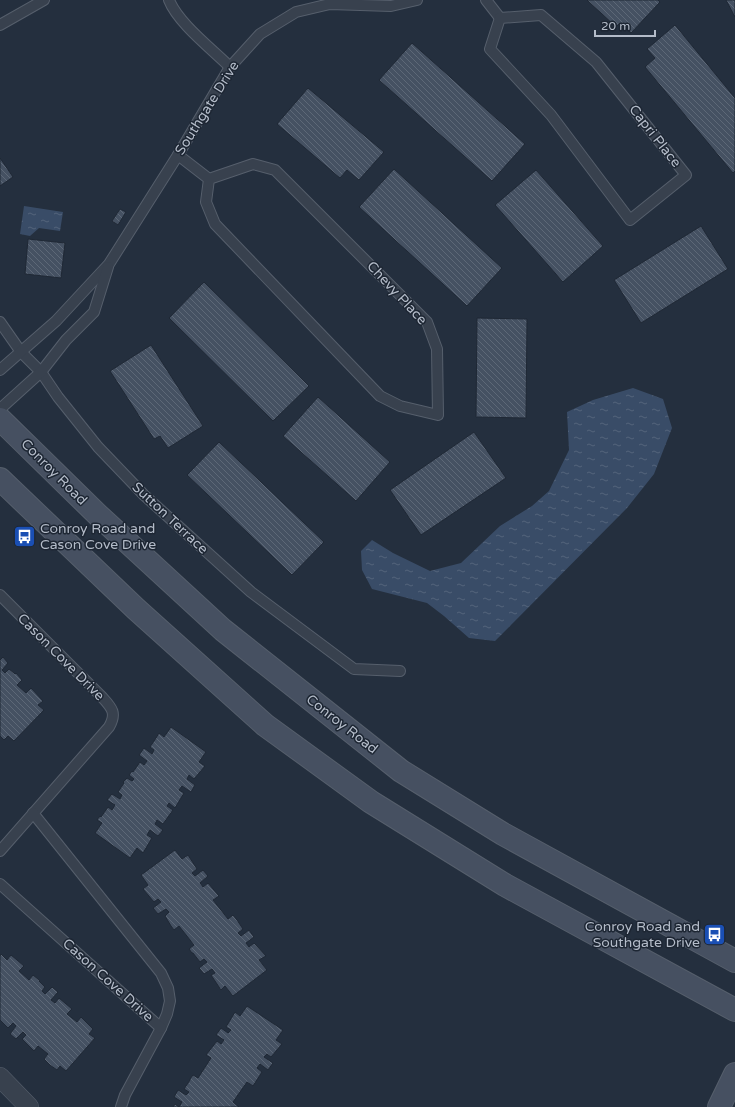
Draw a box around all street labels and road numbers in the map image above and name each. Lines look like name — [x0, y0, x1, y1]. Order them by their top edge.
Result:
street label: Southgate Drive — [171, 58, 243, 158]
street label: Capri Place — [625, 101, 685, 171]
street label: Chevy Place — [363, 258, 431, 328]
street label: Conroy Road — [17, 435, 91, 509]
street label: Sutton Terrace — [128, 478, 212, 558]
street label: Cason Cove Drive — [14, 610, 108, 704]
street label: Conroy Road — [303, 691, 381, 757]
street label: Cason Cove Drive — [59, 935, 157, 1025]

